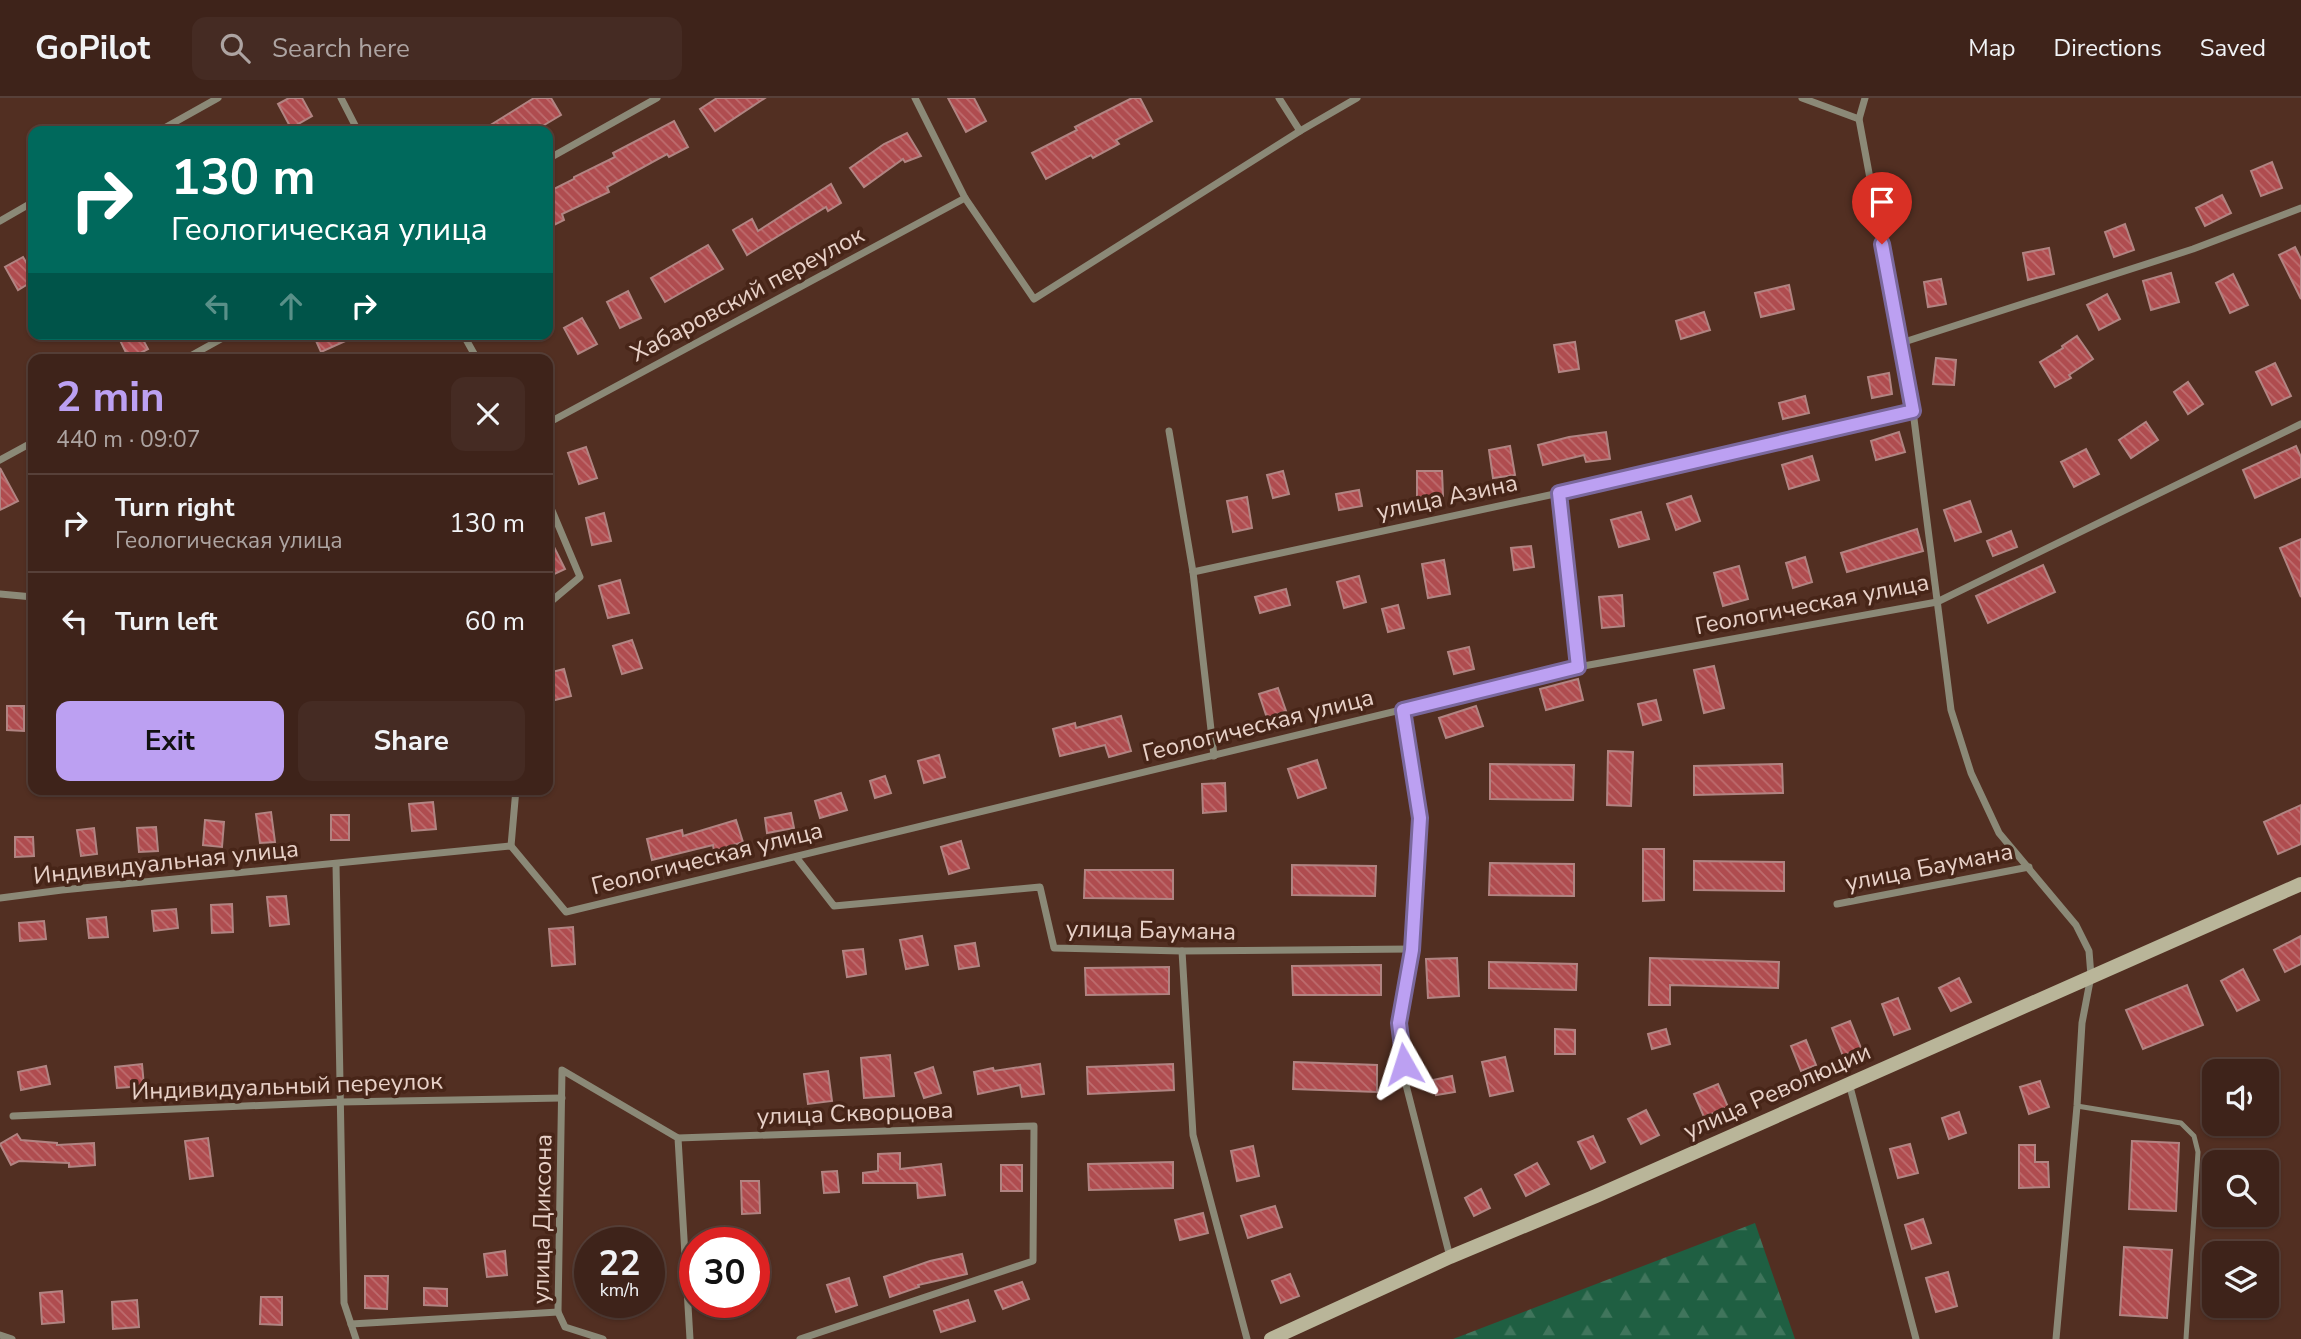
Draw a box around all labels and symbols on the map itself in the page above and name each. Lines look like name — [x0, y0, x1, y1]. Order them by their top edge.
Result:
pin — [1852, 172, 1912, 244]
street label: Хабаровский переулок — [625, 219, 870, 369]
street label: улица Азина — [1373, 466, 1521, 528]
street label: Геологическая улица — [1692, 566, 1932, 642]
street label: Геологическая улица — [1139, 681, 1377, 769]
street label: Геологическая улица — [588, 814, 826, 902]
street label: Индивидуальная улица — [32, 832, 300, 892]
street label: улица Баумана — [1842, 835, 2016, 899]
street label: улица Баумана — [1066, 913, 1236, 947]
position arrow — [1367, 1027, 1441, 1101]
street label: улица Революции — [1678, 1035, 1876, 1147]
street label: Индивидуальный переулок — [131, 1065, 443, 1107]
street label: улица Скворцова — [756, 1094, 954, 1132]
street label: улица Диксона — [525, 1134, 559, 1304]
speed limit sign: 30 — [679, 1227, 770, 1318]

